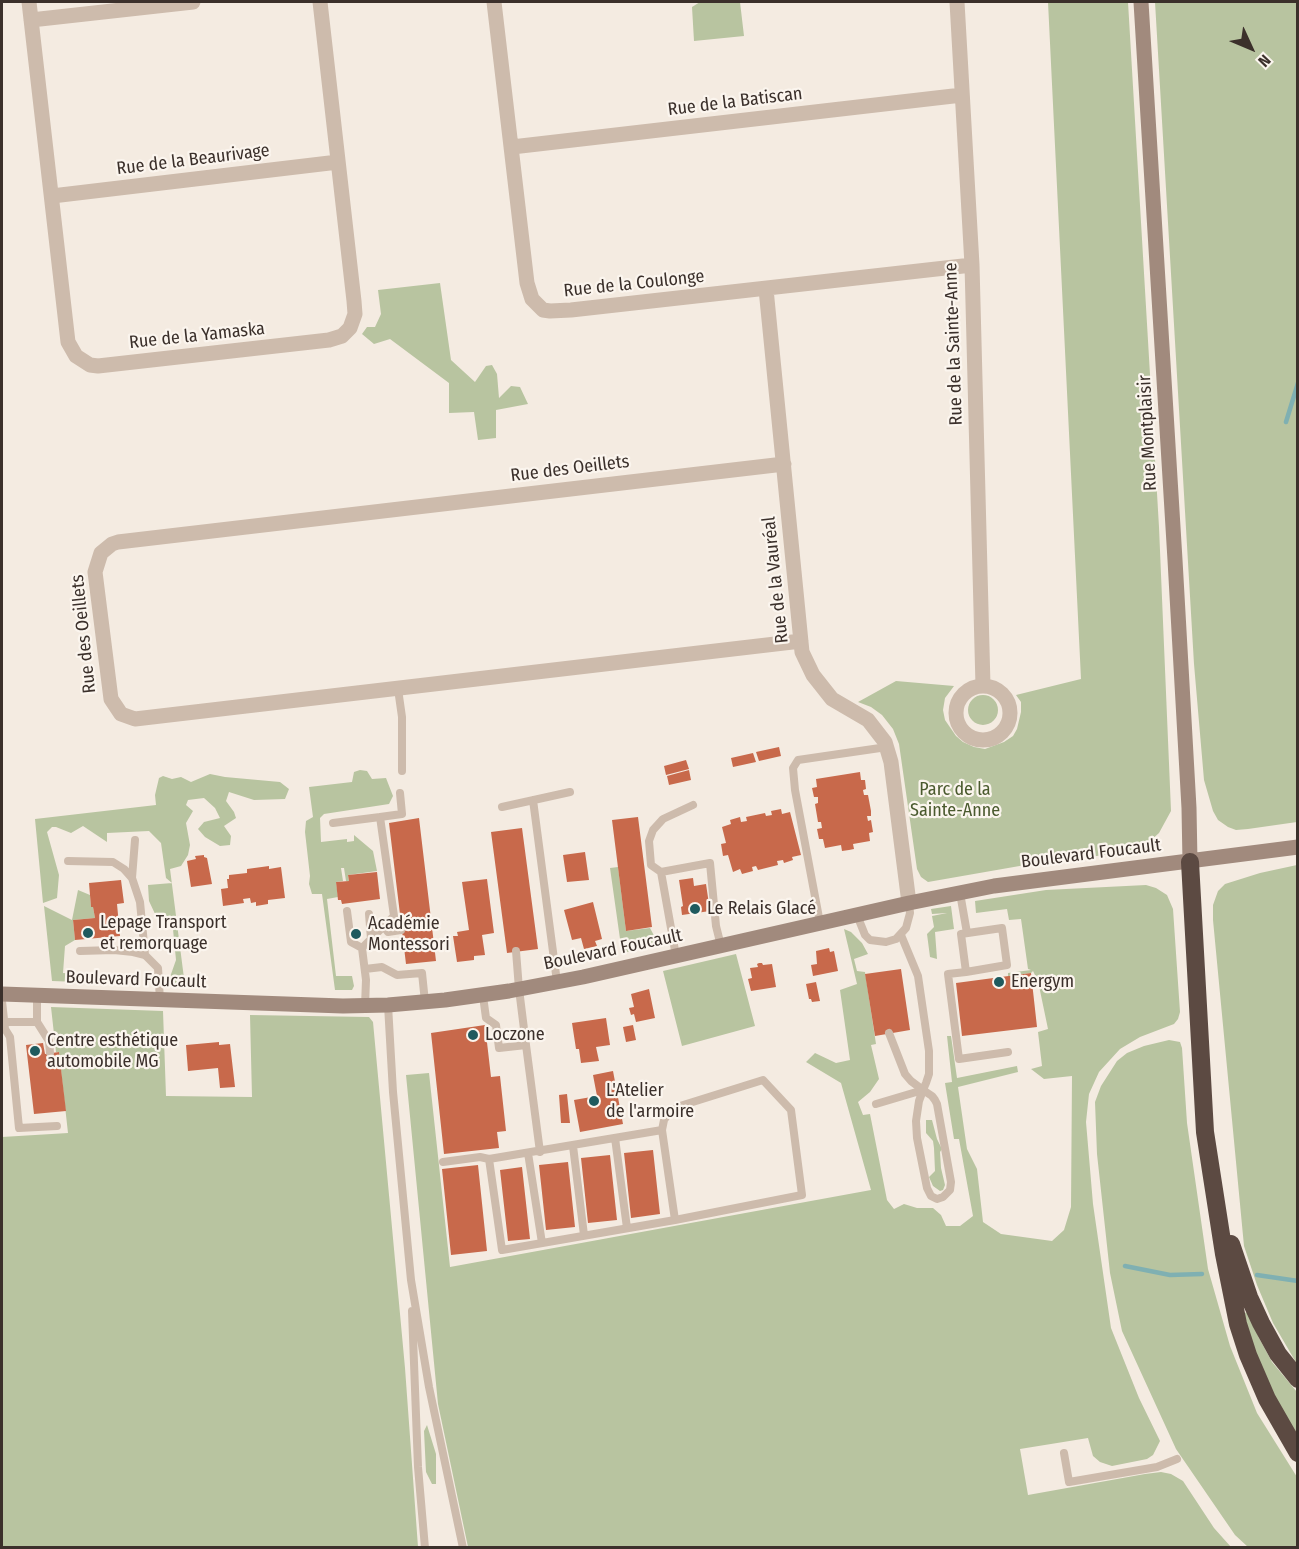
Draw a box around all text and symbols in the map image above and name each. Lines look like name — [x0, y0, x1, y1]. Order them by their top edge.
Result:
north arrow — [1221, 18, 1281, 78]
text: N — [1254, 51, 1274, 71]
street label: Rue de la Batiscan — [666, 83, 804, 121]
street label: Rue de la Beaurivage — [115, 140, 271, 180]
street label: Rue de la Sainte-Anne — [940, 262, 968, 426]
street label: Rue de la Coulonge — [563, 266, 705, 302]
street label: Rue de la Yamaska — [128, 318, 266, 354]
street label: Rue Montplaisir — [1134, 374, 1162, 492]
street label: Rue des Oeillets — [509, 451, 631, 487]
street label: Rue de la Vauréal — [759, 516, 793, 644]
street label: Rue des Oeillets — [67, 573, 101, 695]
park label: Parc de la Sainte-Anne — [910, 779, 1000, 822]
street label: Boulevard Foucault — [1020, 835, 1162, 873]
place label: Le Relais Glacé — [707, 898, 816, 920]
marker: Le Relais Glacé — [688, 902, 702, 916]
place label: Lepage Transport et remorquage — [100, 912, 227, 954]
place label: Académie Montessori — [368, 913, 450, 956]
street label: Boulevard Foucault — [542, 925, 684, 975]
marker: Lepage Transport et remorquage — [81, 926, 95, 940]
marker: Académie Montessori — [349, 927, 363, 941]
street label: Boulevard Foucault — [65, 967, 207, 993]
place label: Energym — [1011, 971, 1074, 993]
marker: Energym — [992, 975, 1006, 989]
place label: Loczone — [485, 1024, 545, 1046]
marker: Loczone — [466, 1028, 480, 1042]
place label: Centre esthétique automobile MG — [47, 1030, 178, 1072]
marker: Centre esthétique automobile MG — [28, 1044, 42, 1058]
place label: L'Atelier de l'armoire — [606, 1080, 694, 1122]
marker: L'Atelier de l'armoire — [587, 1094, 601, 1108]

